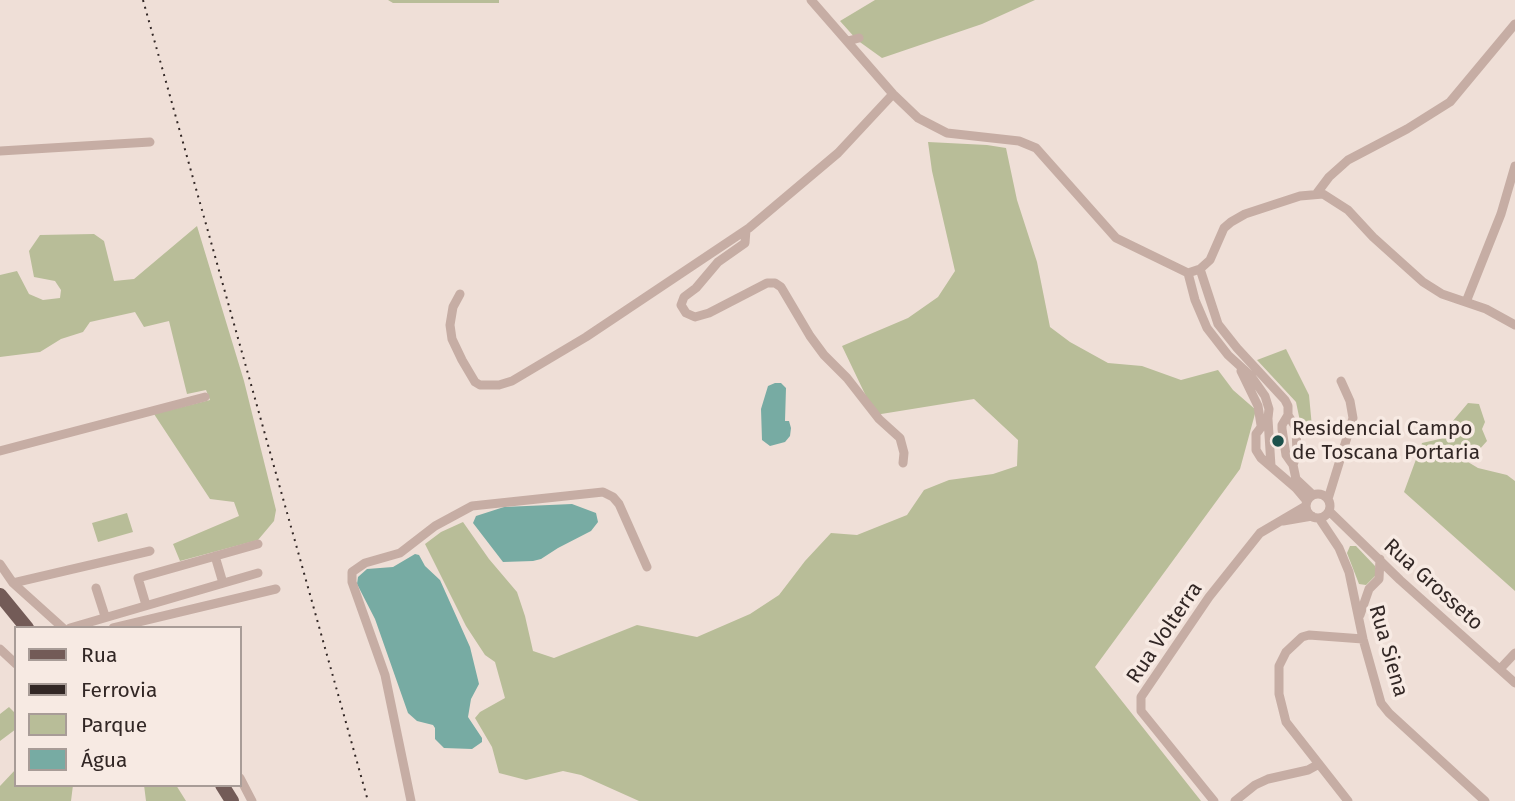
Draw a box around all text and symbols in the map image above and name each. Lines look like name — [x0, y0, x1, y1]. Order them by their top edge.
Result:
place label: Residencial Campo de Toscana Portaria — [1292, 416, 1480, 466]
marker: Residencial Campo de Toscana Portaria — [1270, 433, 1286, 449]
street label: Rua Grosseto — [1378, 534, 1488, 636]
street label: Rua Volterra — [1122, 577, 1208, 689]
street label: Rua Siena — [1363, 602, 1413, 700]
legend — [14, 626, 242, 787]
text: Rua — [81, 642, 117, 668]
text: Ferrovia — [81, 677, 157, 703]
text: Parque — [81, 712, 147, 738]
text: Água — [81, 747, 127, 773]

